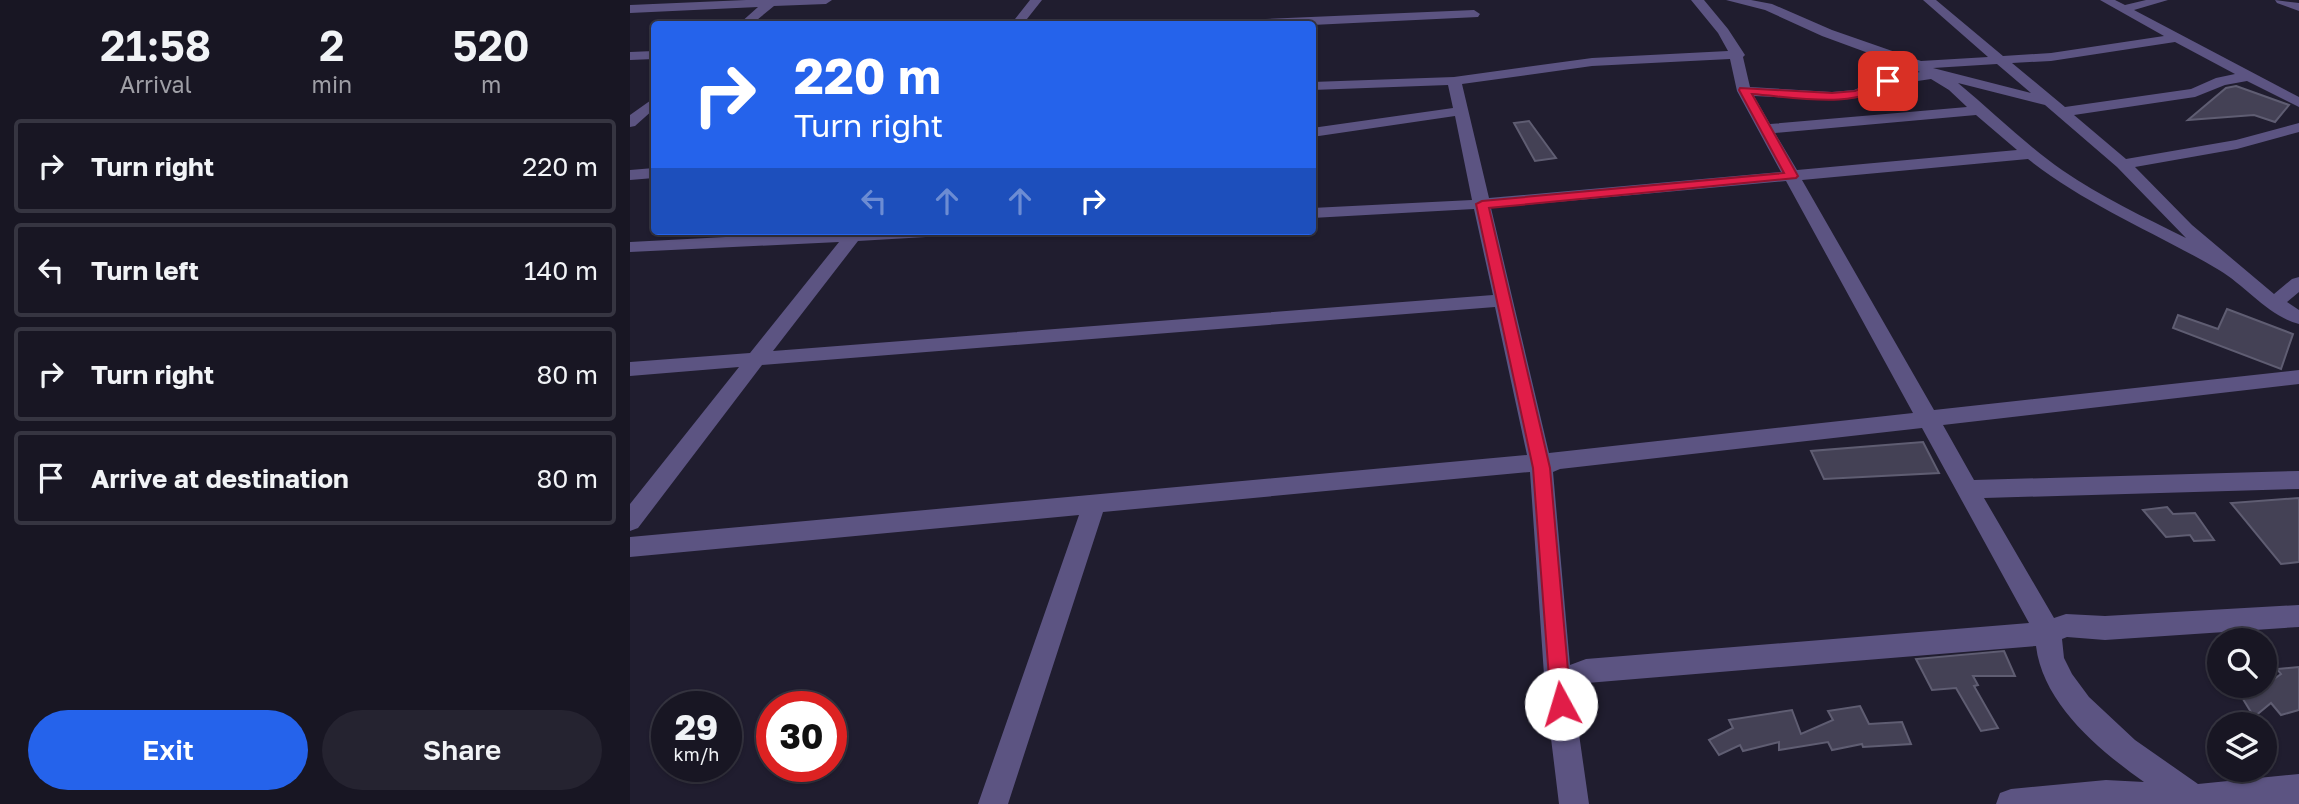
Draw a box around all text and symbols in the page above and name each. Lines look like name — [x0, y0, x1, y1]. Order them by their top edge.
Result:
text: 21:58 — [100, 20, 211, 70]
text: 2 — [319, 20, 344, 70]
text: 520 — [453, 20, 530, 70]
text: 220 m — [794, 46, 941, 105]
icon: right — [679, 49, 770, 140]
pin — [1858, 51, 1918, 111]
icon: arrive — [1869, 62, 1907, 100]
text: Arrival — [120, 70, 192, 98]
text: min — [312, 70, 352, 98]
text: m — [481, 70, 501, 98]
text: Turn right — [794, 106, 943, 144]
icon: right — [32, 147, 70, 185]
text: Turn right — [91, 151, 214, 182]
text: 220 m — [522, 151, 598, 182]
icon: left — [855, 182, 893, 220]
icon: ahead — [928, 182, 966, 220]
icon: ahead — [1001, 182, 1039, 220]
icon: right — [1074, 182, 1112, 220]
icon: left — [32, 251, 70, 289]
text: Turn left — [91, 255, 199, 286]
text: 140 m — [524, 255, 598, 286]
icon: right — [32, 355, 70, 393]
text: Turn right — [91, 359, 214, 390]
text: 80 m — [537, 359, 598, 390]
icon: arrive — [32, 459, 70, 497]
text: Arrive at destination — [91, 463, 349, 494]
text: 80 m — [537, 463, 598, 494]
map controls — [2207, 628, 2277, 782]
button: search — [2207, 628, 2277, 698]
position arrow — [1524, 667, 1598, 741]
speed limit sign: 30 — [756, 691, 847, 782]
text: 29 — [675, 706, 718, 748]
button: Exit — [28, 710, 308, 790]
button: Share — [322, 710, 602, 790]
button: layers — [2207, 712, 2277, 782]
text: km/h — [674, 743, 719, 765]

